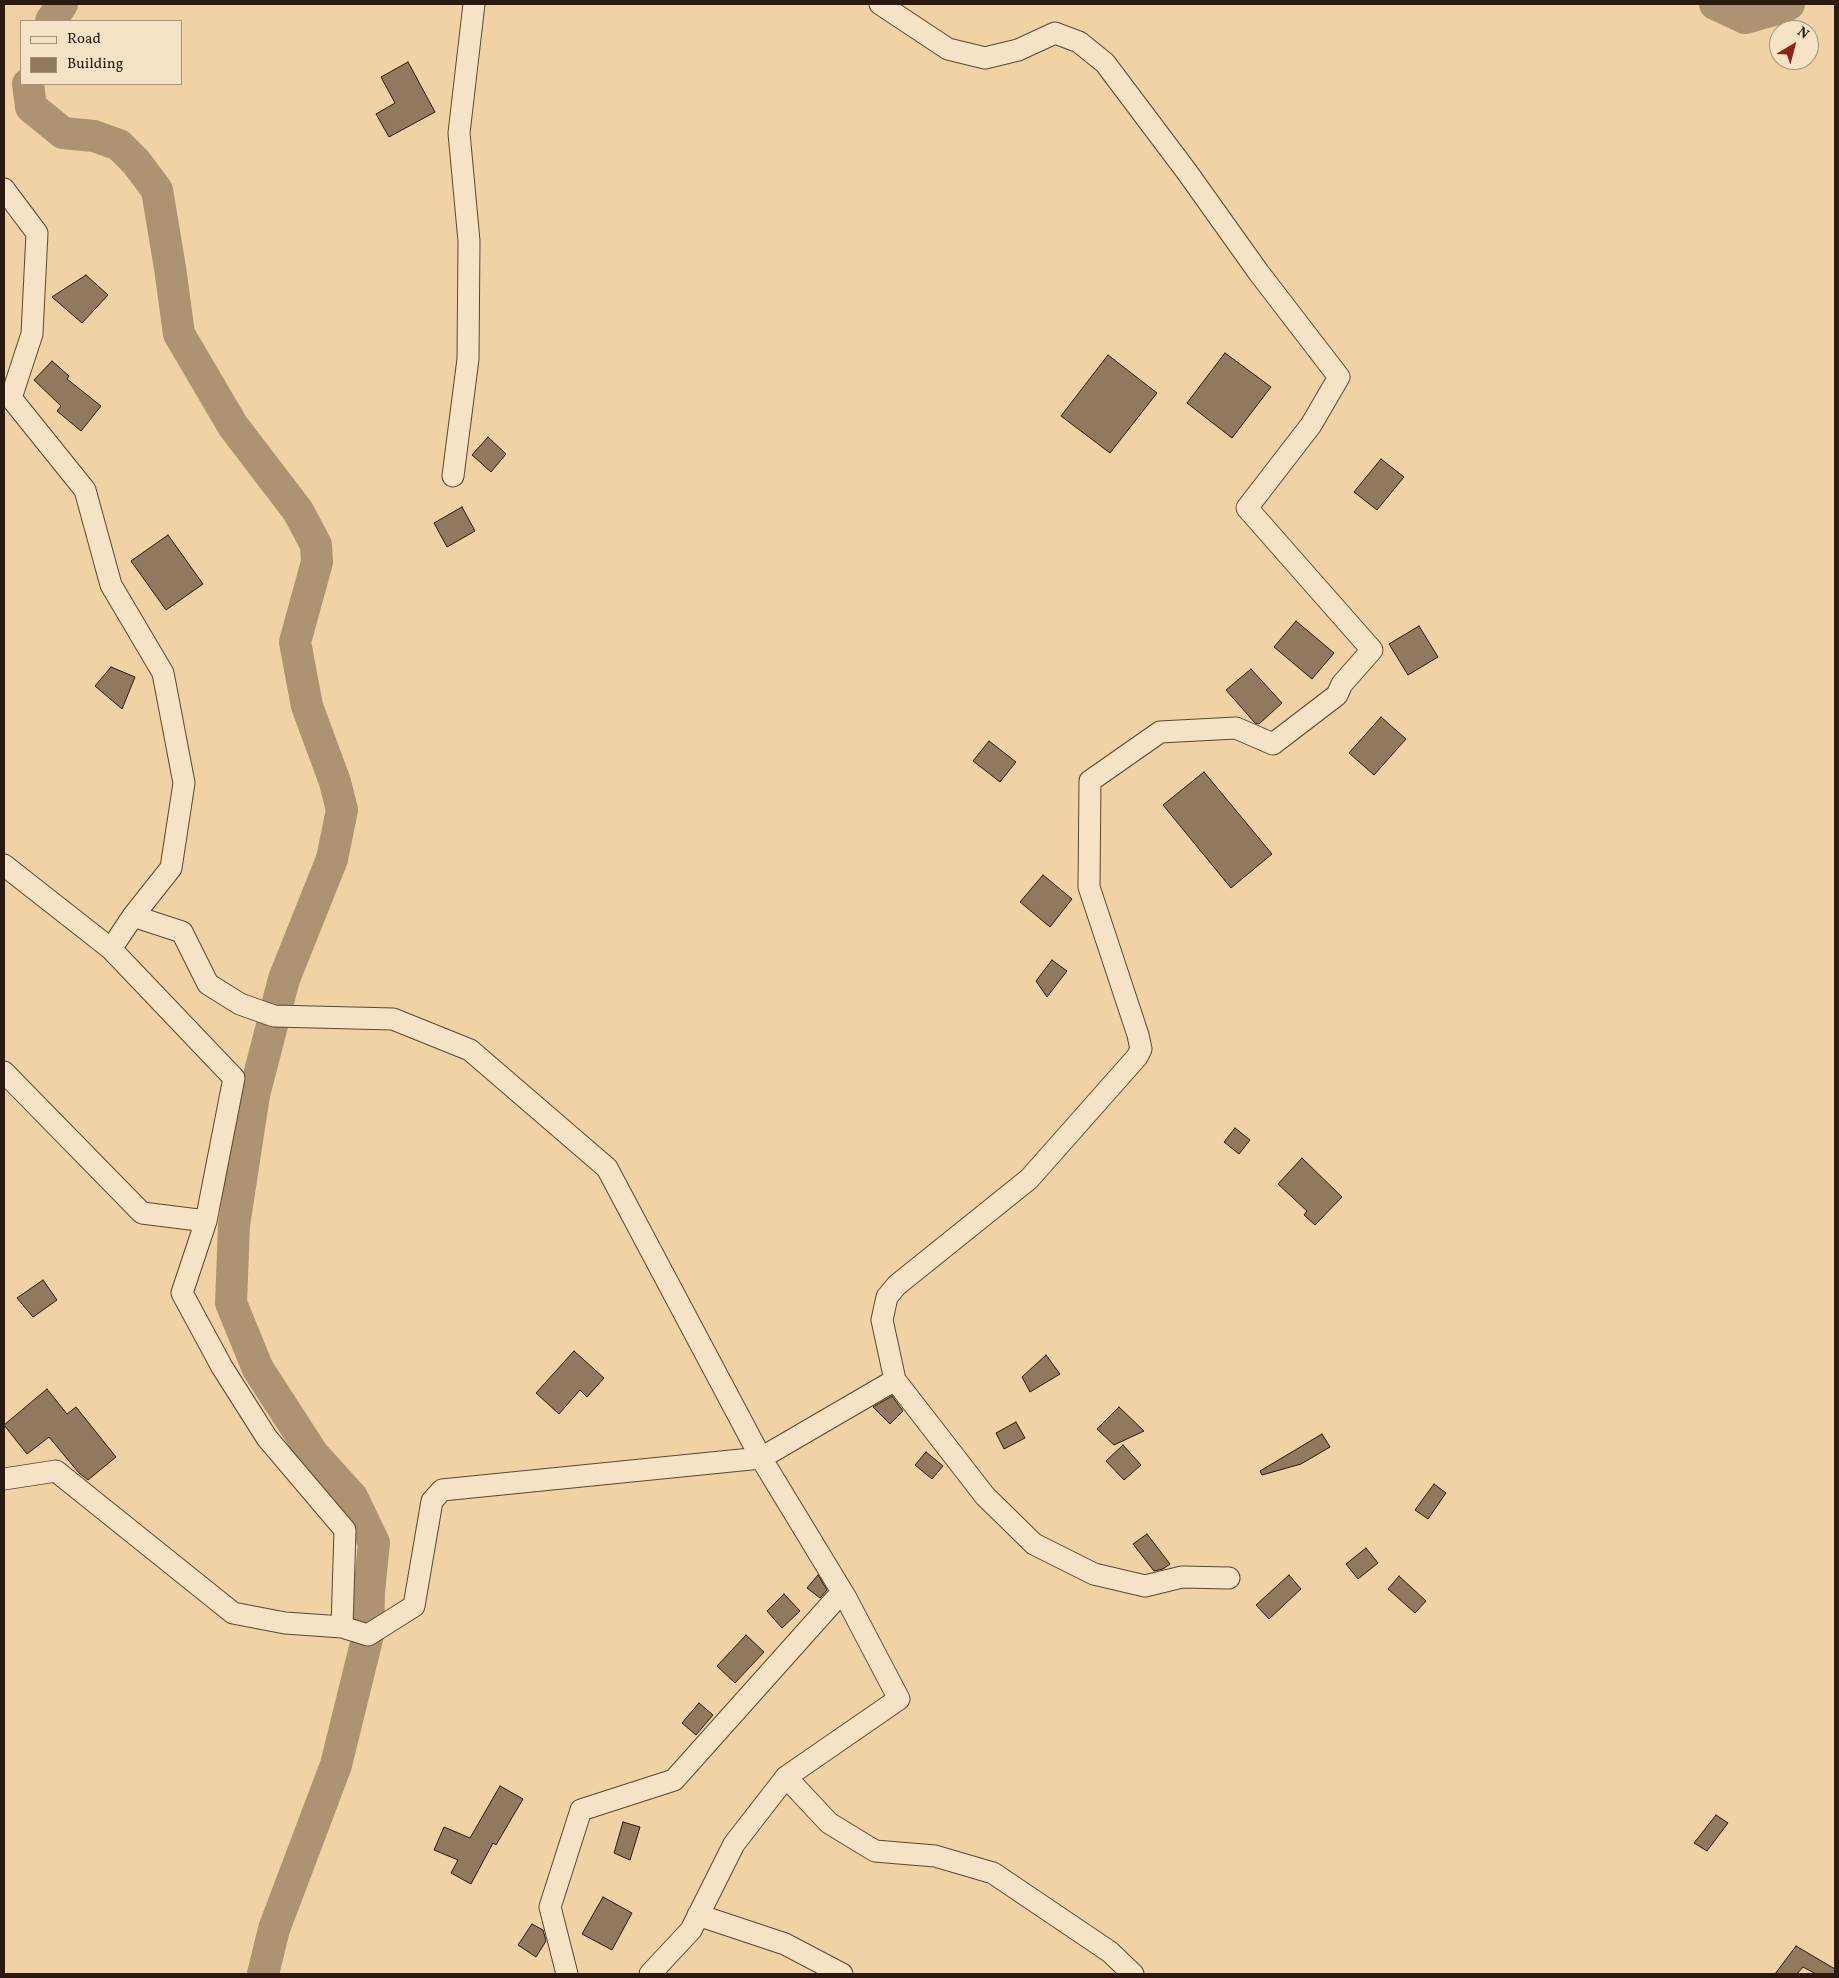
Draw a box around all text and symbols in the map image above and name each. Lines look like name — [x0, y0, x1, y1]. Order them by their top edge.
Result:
legend — [20, 20, 182, 85]
north arrow — [1769, 20, 1819, 70]
text: N — [1793, 23, 1812, 44]
text: Road — [67, 29, 101, 50]
text: Building — [67, 54, 123, 75]

